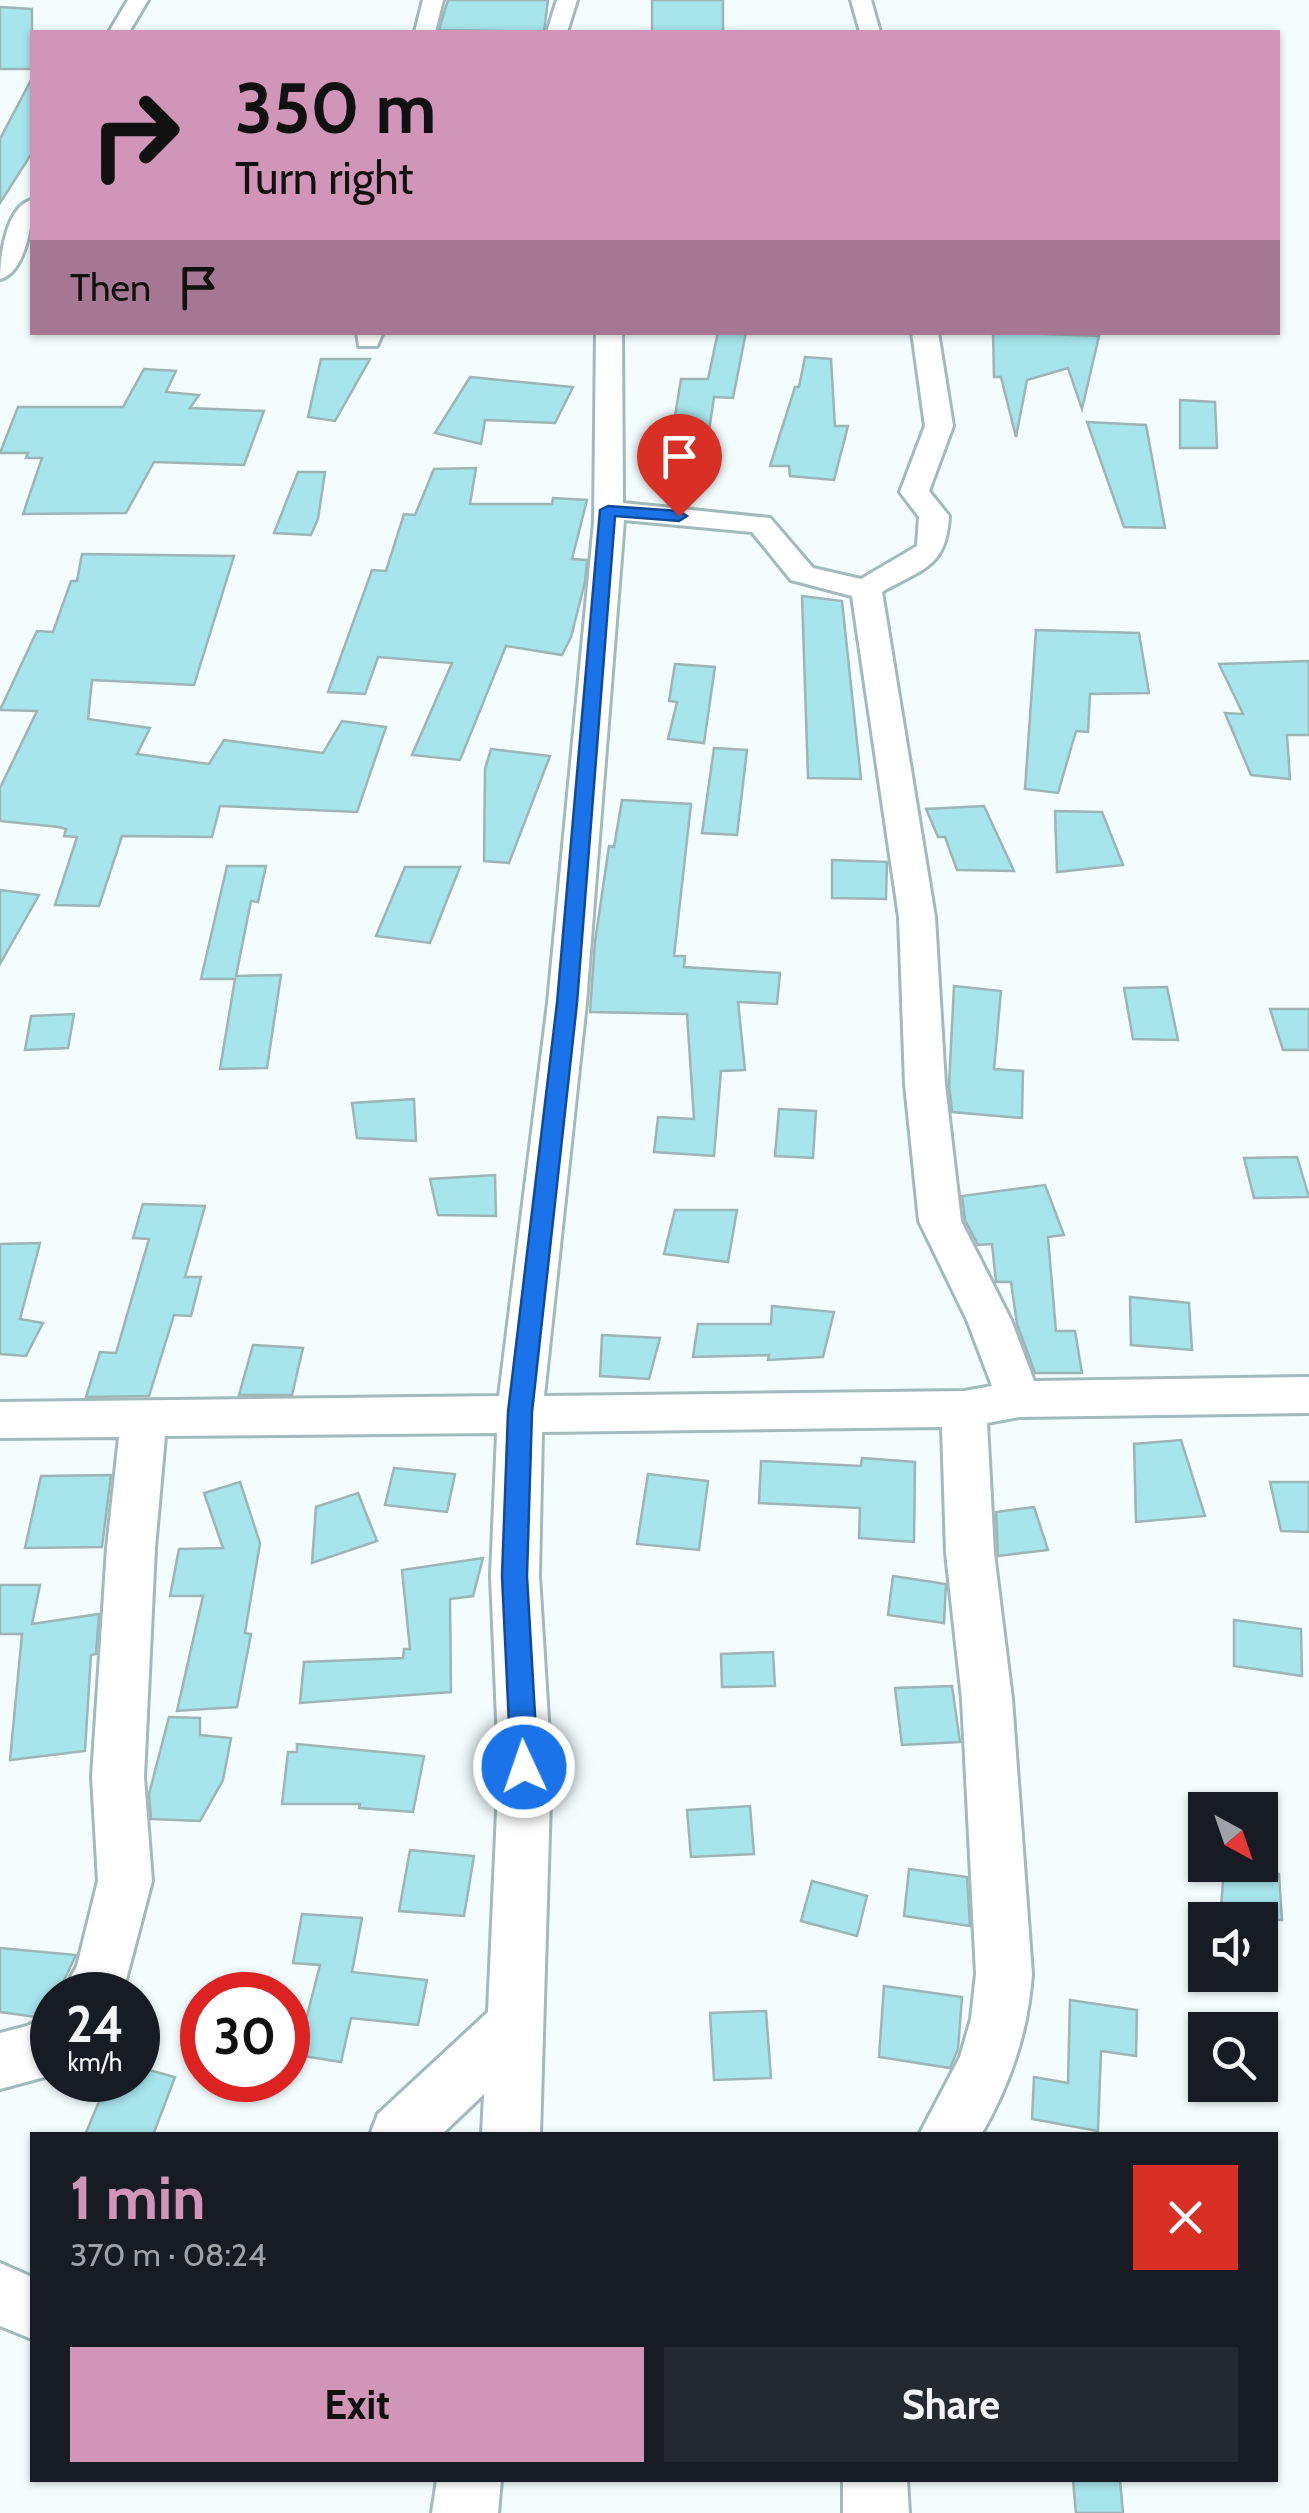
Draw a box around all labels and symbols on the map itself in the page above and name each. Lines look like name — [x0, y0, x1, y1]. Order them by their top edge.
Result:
pin — [637, 414, 722, 517]
position arrow — [472, 1715, 576, 1819]
north arrow — [1188, 1792, 1278, 1882]
speed limit sign: 30 — [180, 1972, 310, 2102]

